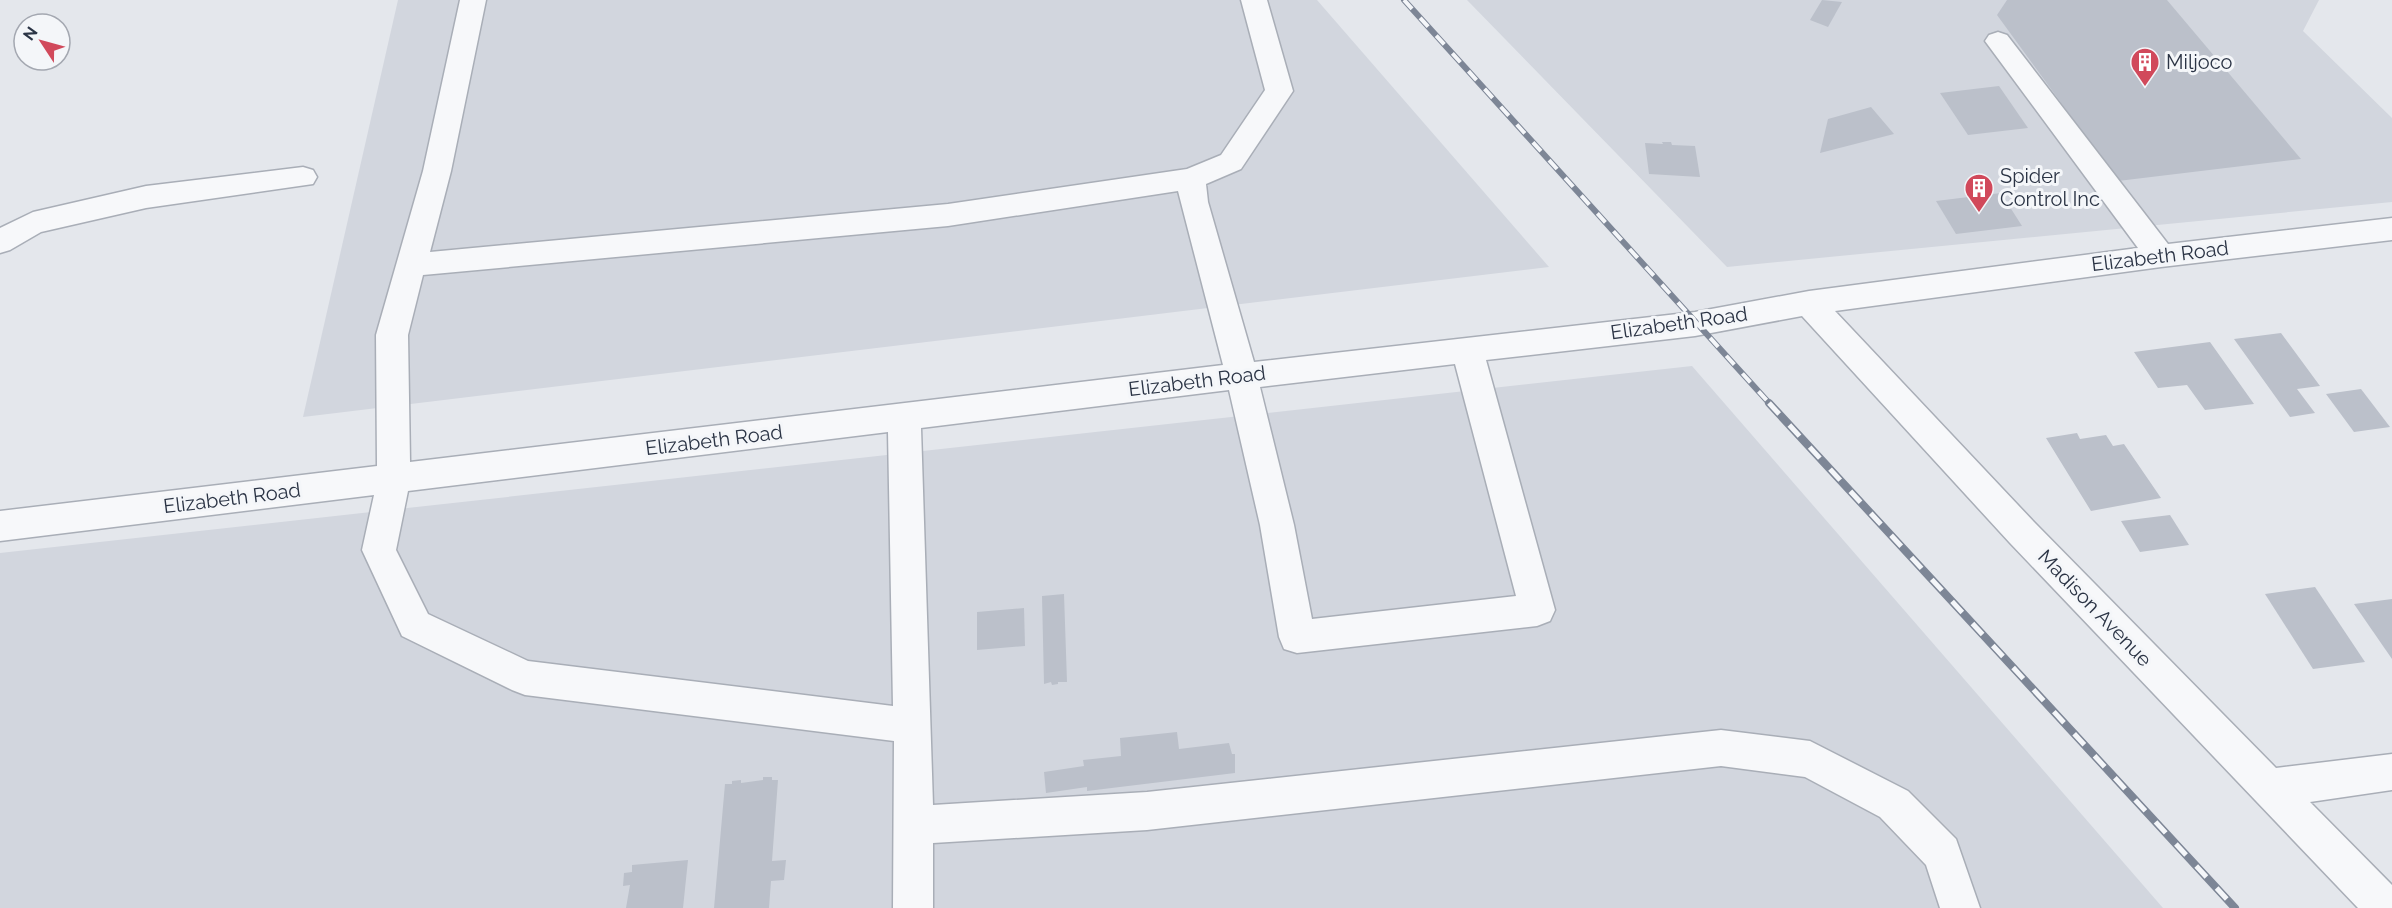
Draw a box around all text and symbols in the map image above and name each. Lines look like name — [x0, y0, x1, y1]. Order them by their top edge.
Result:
north arrow — [12, 12, 72, 72]
text: N — [19, 23, 42, 44]
building icon: Miljoco — [2129, 46, 2161, 88]
place label: Miljoco — [2166, 50, 2233, 74]
place label: Spider Control Inc — [2000, 164, 2100, 211]
building icon: Spider Control Inc — [1963, 172, 1995, 214]
street label: Elizabeth Road — [2090, 236, 2230, 276]
street label: Elizabeth Road — [1609, 302, 1749, 344]
street label: Elizabeth Road — [1127, 361, 1267, 401]
street label: Elizabeth Road — [644, 420, 784, 460]
street label: Elizabeth Road — [162, 478, 302, 518]
street label: Madison Avenue — [2033, 545, 2157, 672]

